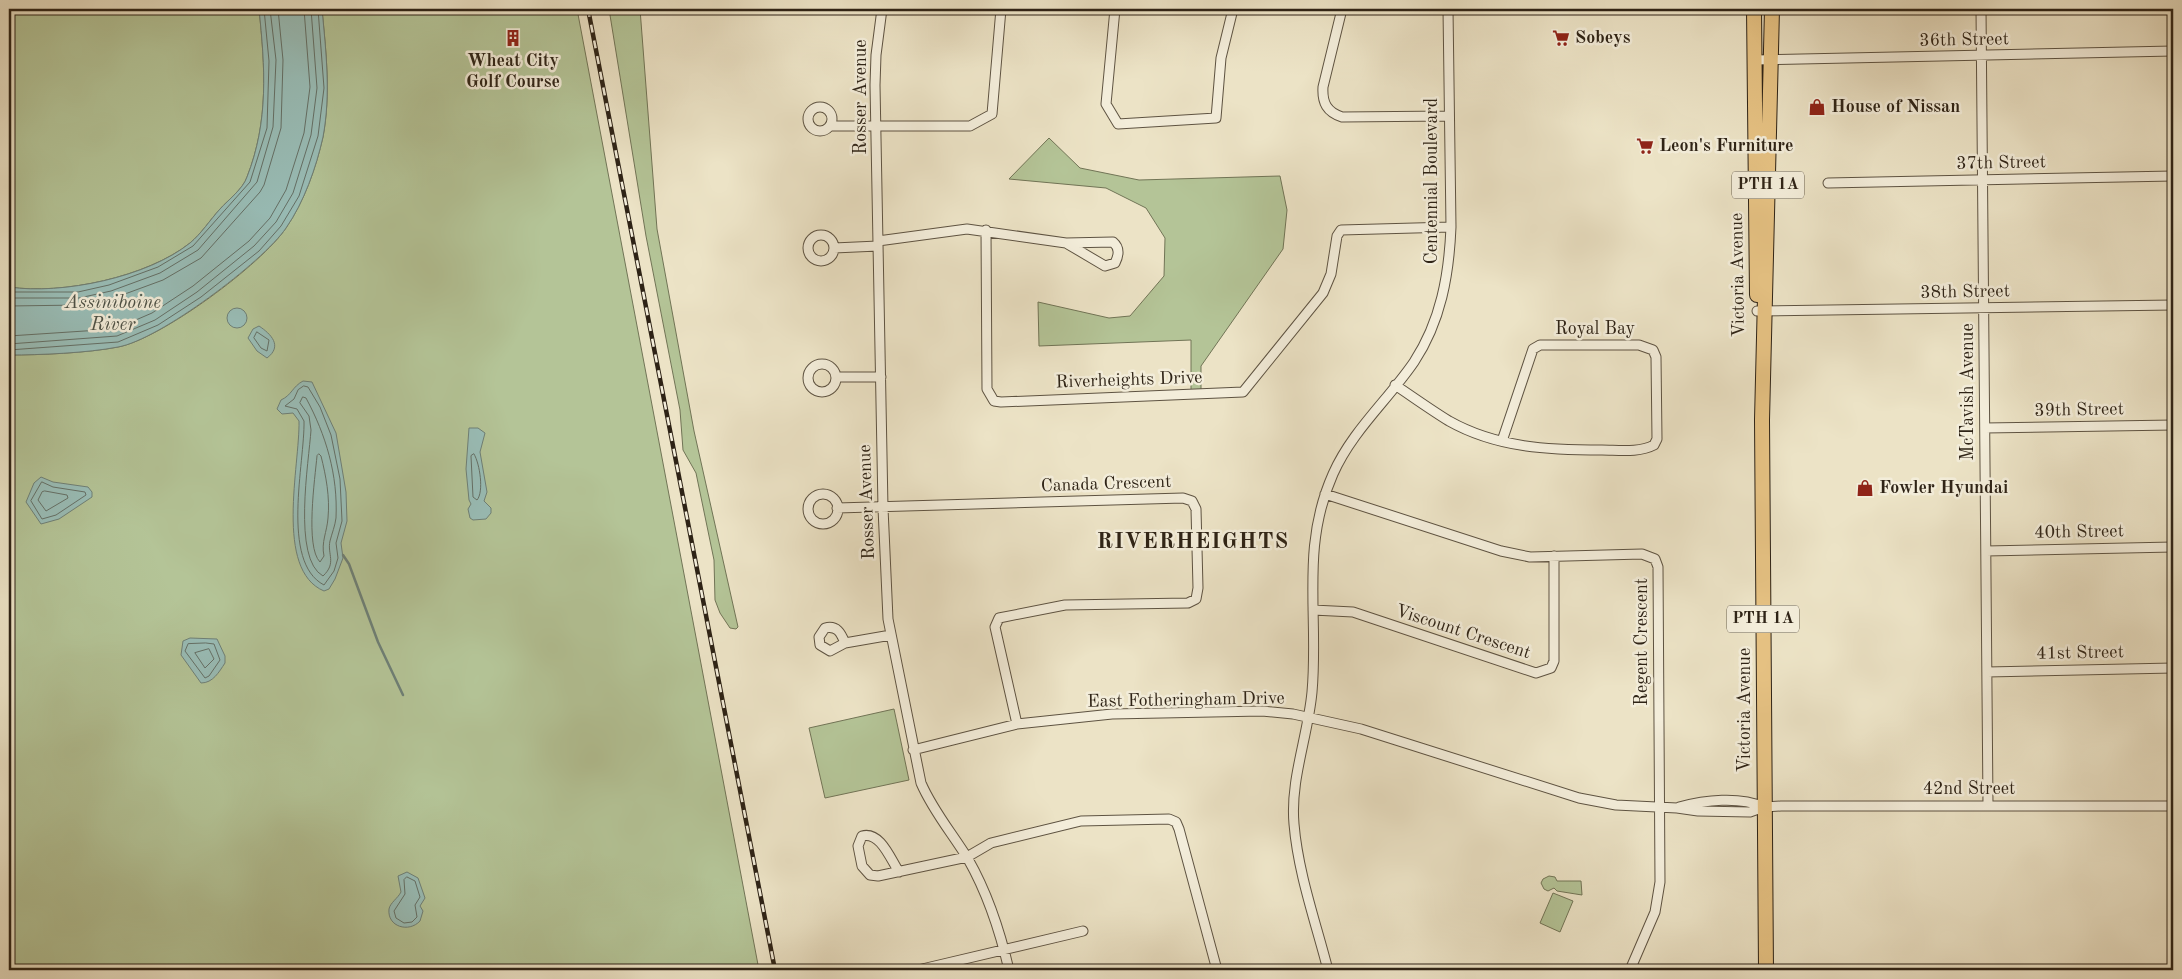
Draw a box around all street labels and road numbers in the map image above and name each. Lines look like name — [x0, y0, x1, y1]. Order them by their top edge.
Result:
street label: 36th Street — [1919, 30, 2009, 50]
street label: Rosser Avenue — [852, 39, 870, 155]
street label: Centennial Boulevard — [1423, 98, 1441, 264]
street label: 37th Street — [1956, 153, 2046, 173]
road number: PTH 1A — [1732, 172, 1804, 198]
street label: Victoria Avenue — [1728, 213, 1748, 337]
street label: 38th Street — [1920, 282, 2010, 302]
street label: Royal Bay — [1555, 320, 1636, 338]
street label: McTavish Avenue — [1959, 323, 1977, 461]
street label: Riverheights Drive — [1055, 368, 1203, 392]
street label: 39th Street — [2034, 400, 2124, 420]
street label: Rosser Avenue — [856, 444, 878, 560]
street label: Canada Crescent — [1040, 473, 1172, 495]
street label: 40th Street — [2034, 522, 2124, 542]
street label: Regent Crescent — [1633, 578, 1651, 706]
street label: Viscount Crescent — [1393, 602, 1533, 662]
road number: PTH 1A — [1727, 606, 1799, 632]
street label: 41st Street — [2036, 643, 2124, 663]
street label: Victoria Avenue — [1736, 648, 1754, 772]
street label: East Fotheringham Drive — [1087, 689, 1285, 711]
street label: 42nd Street — [1923, 780, 2015, 798]

